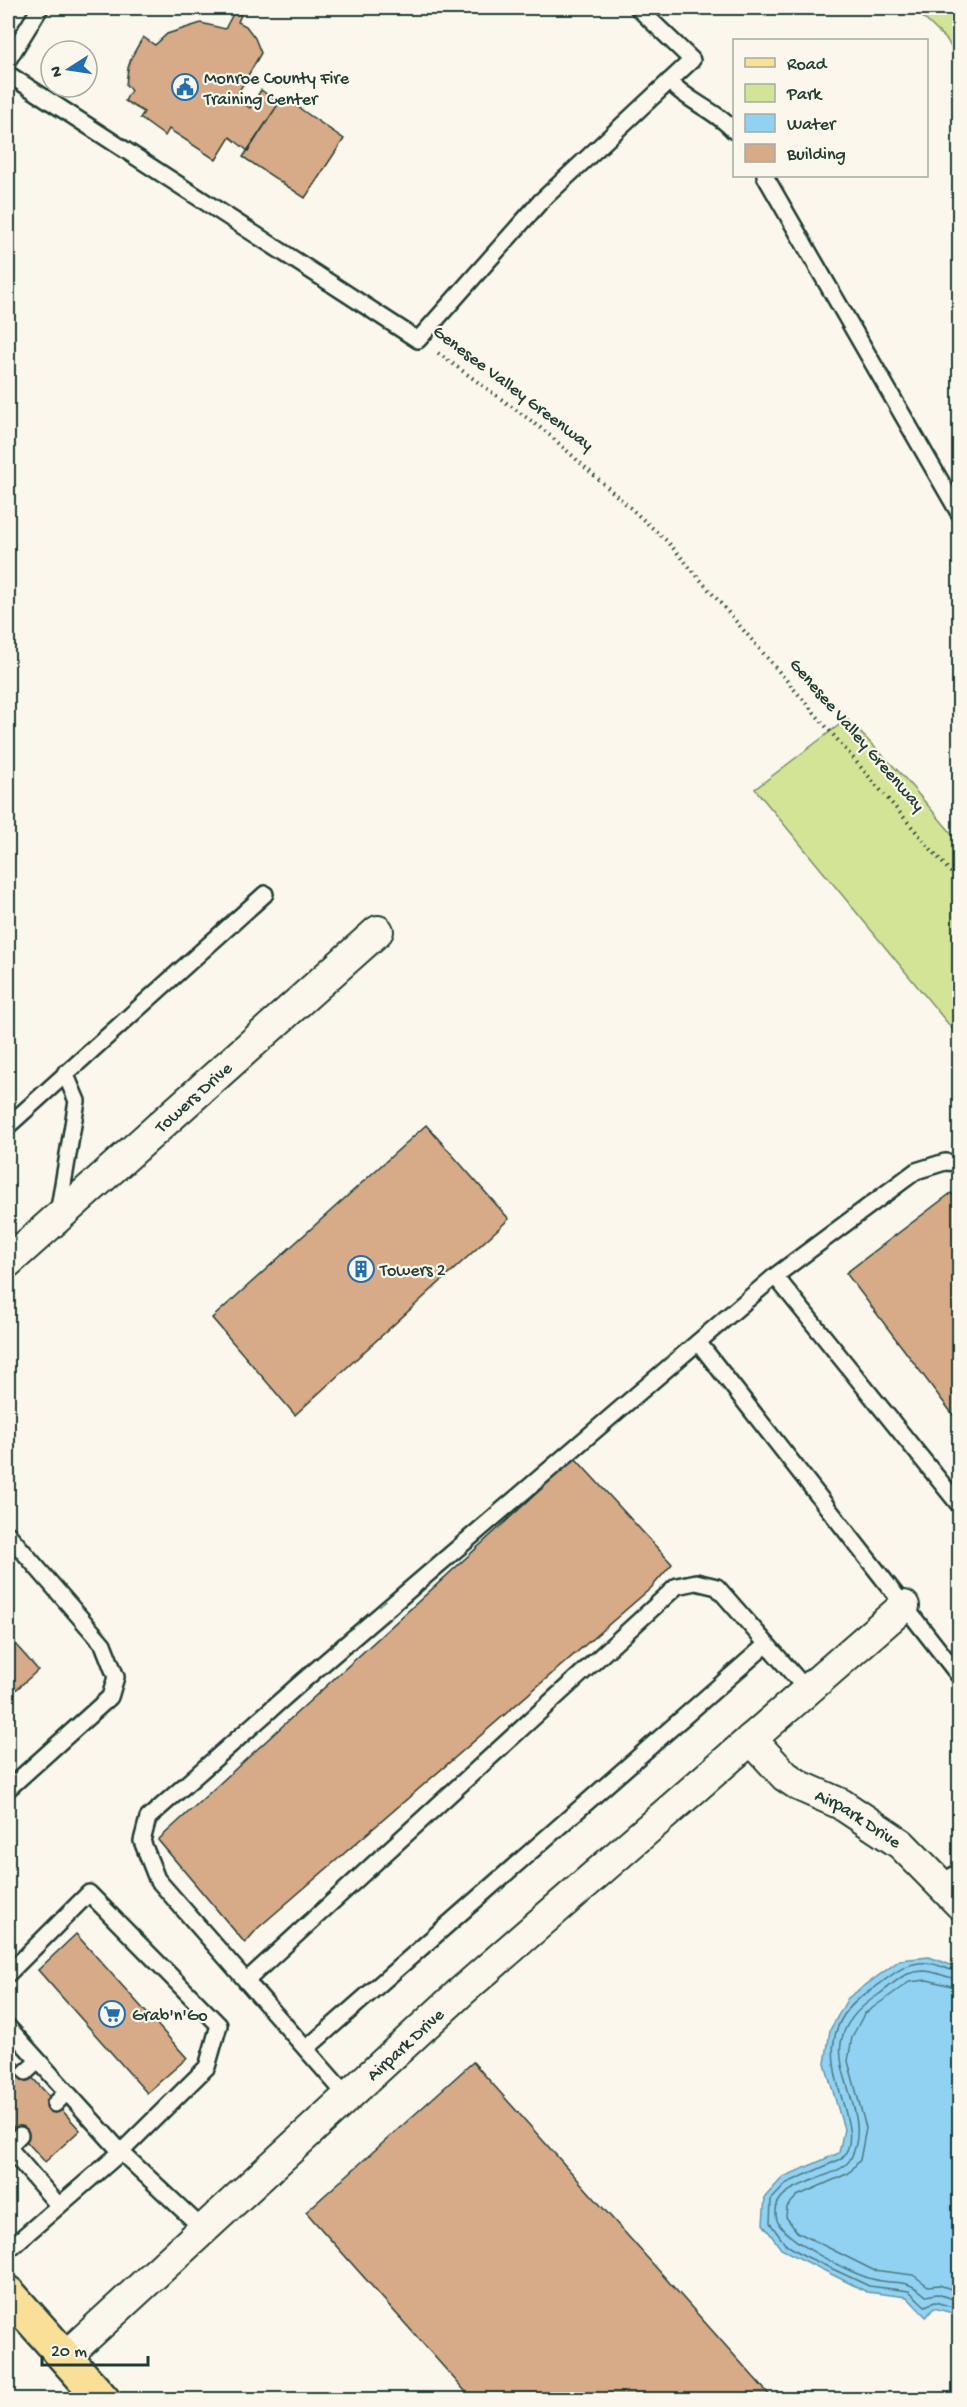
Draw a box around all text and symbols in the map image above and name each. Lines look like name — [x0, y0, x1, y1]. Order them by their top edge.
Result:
north arrow — [39, 39, 99, 99]
legend — [733, 39, 928, 177]
text: Road — [787, 55, 828, 76]
text: N — [47, 64, 68, 78]
place label: Monroe County Fire Training Center — [203, 69, 350, 111]
public building icon: Monroe County Fire Training Center — [170, 72, 200, 102]
text: Park — [786, 85, 823, 106]
text: Water — [787, 115, 837, 136]
text: Building — [786, 145, 846, 166]
street label: Genesee Valley Greenway — [428, 322, 597, 456]
street label: Genesee Valley Greenway — [784, 655, 928, 817]
street label: Towers Drive — [151, 1058, 238, 1139]
building icon: Towers 2 — [346, 1254, 376, 1284]
place label: Towers 2 — [379, 1261, 446, 1282]
street label: Airpark Drive — [811, 1786, 905, 1854]
supermarket icon: Grab'n'Go — [97, 1999, 127, 2029]
street label: Airpark Drive — [363, 2004, 450, 2087]
place label: Grab'n'Go — [132, 2006, 208, 2027]
scale bar — [42, 2329, 148, 2367]
text: 20 m — [51, 2342, 87, 2363]

